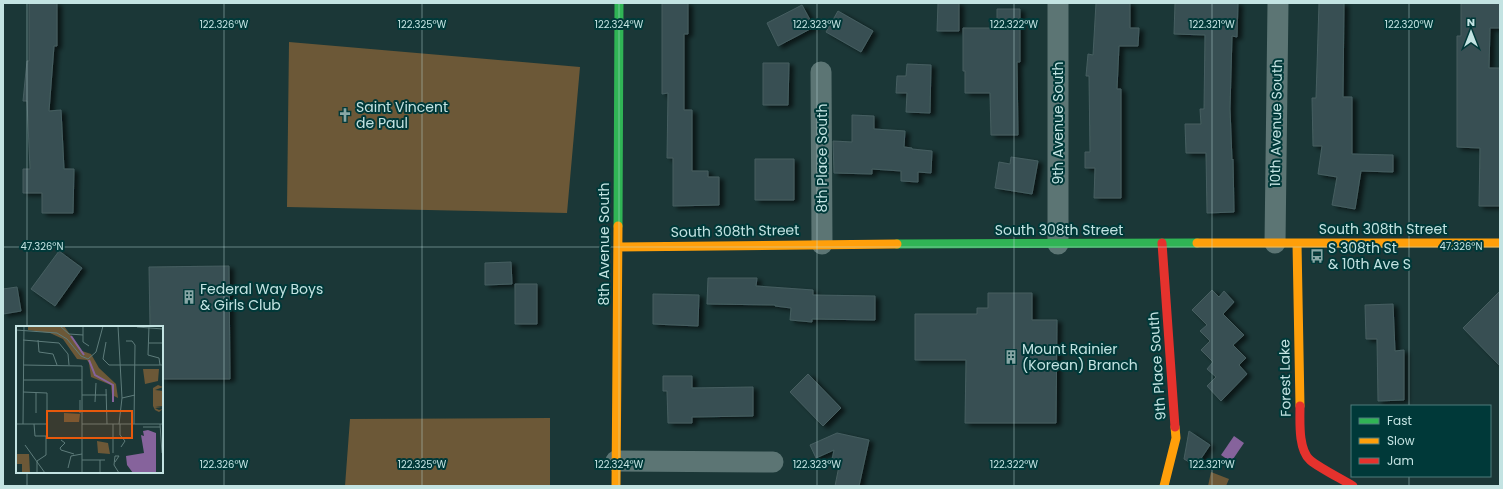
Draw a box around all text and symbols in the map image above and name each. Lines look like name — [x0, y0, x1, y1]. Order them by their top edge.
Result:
north arrow — [1451, 12, 1491, 52]
text: N — [1467, 14, 1475, 30]
text: 122.326°W — [200, 17, 249, 32]
text: 122.325°W — [398, 17, 447, 32]
text: 122.324°W — [595, 17, 644, 32]
text: 122.323°W — [793, 17, 841, 32]
text: 122.322°W — [990, 17, 1038, 32]
text: 122.321°W — [1189, 17, 1235, 32]
text: 122.320°W — [1385, 17, 1434, 32]
street label: 10th Avenue South — [1265, 59, 1287, 187]
street label: 9th Avenue South — [1048, 61, 1068, 185]
place label: Saint Vincent de Paul — [356, 97, 448, 133]
street label: 8th Place South — [812, 104, 832, 212]
church icon: Saint Vincent de Paul — [337, 107, 353, 123]
street label: 8th Avenue South — [594, 182, 614, 306]
street label: South 308th Street — [1319, 219, 1447, 239]
street label: South 308th Street — [671, 220, 799, 242]
street label: South 308th Street — [995, 220, 1123, 240]
place label: S 308th St & 10th Ave S — [1328, 238, 1411, 274]
text: 47.326°N — [21, 239, 63, 254]
text: 47.326°N — [1440, 239, 1482, 254]
bus stop icon: S 308th St & 10th Ave S — [1309, 248, 1325, 264]
place label: Federal Way Boys & Girls Club — [200, 279, 323, 315]
building icon: Federal Way Boys & Girls Club — [181, 289, 197, 305]
street label: 9th Place South — [1143, 311, 1171, 421]
inset map — [16, 326, 163, 473]
place label: Mount Rainier (Korean) Branch — [1022, 339, 1138, 375]
street label: Forest Lake — [1274, 339, 1296, 417]
building icon: Mount Rainier (Korean) Branch — [1003, 349, 1019, 365]
legend — [1351, 405, 1491, 477]
text: Fast — [1387, 412, 1412, 429]
text: Slow — [1387, 432, 1415, 449]
text: Jam — [1387, 452, 1414, 469]
text: 122.326°W — [200, 457, 249, 472]
text: 122.325°W — [398, 457, 447, 472]
text: 122.324°W — [595, 457, 644, 472]
text: 122.323°W — [793, 457, 841, 472]
text: 122.322°W — [990, 457, 1038, 472]
text: 122.321°W — [1189, 457, 1235, 472]

